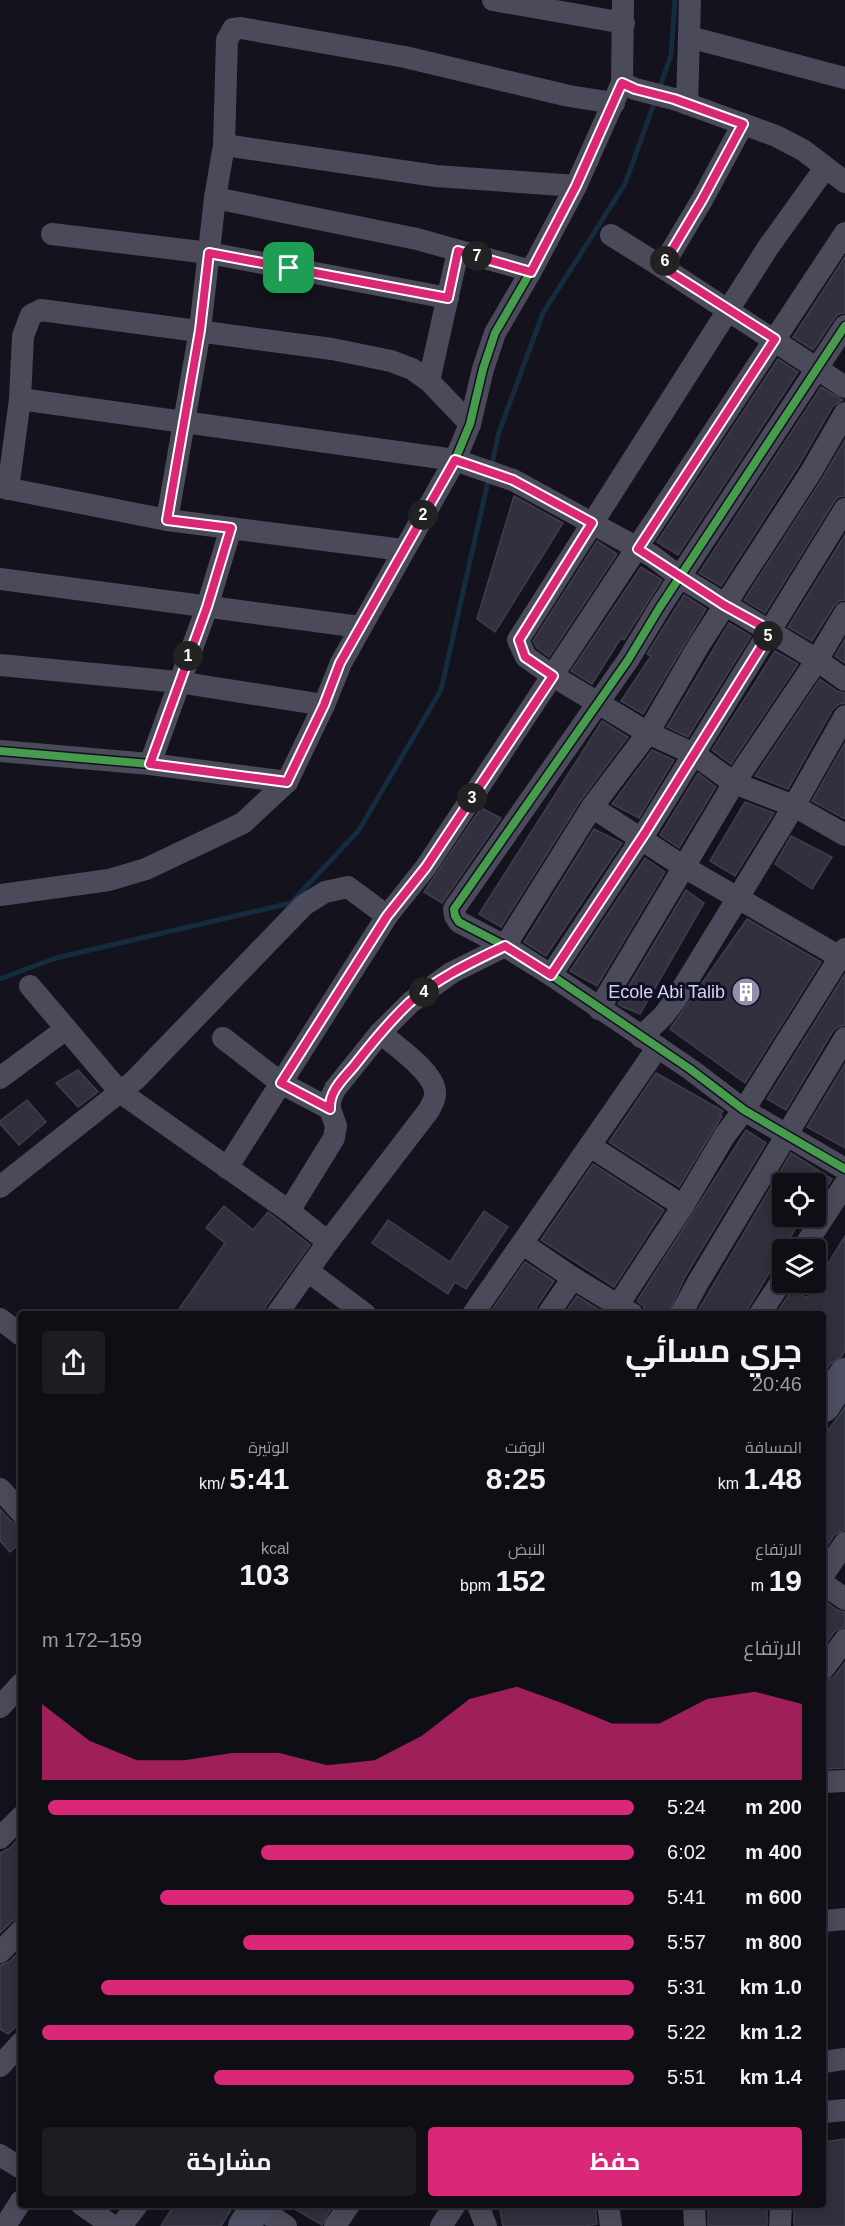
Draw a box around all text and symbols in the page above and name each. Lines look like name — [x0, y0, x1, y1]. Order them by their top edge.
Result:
pin: 7 — [462, 241, 492, 271]
pin — [263, 242, 314, 293]
pin: 6 — [650, 246, 680, 276]
text: 7 — [473, 247, 481, 264]
icon: arrive — [272, 251, 305, 284]
text: 6 — [661, 252, 669, 269]
pin: 2 — [408, 500, 438, 530]
text: 2 — [419, 506, 427, 523]
pin: 5 — [753, 621, 783, 651]
text: 5 — [764, 627, 772, 644]
pin: 1 — [173, 641, 203, 671]
text: 1 — [184, 647, 192, 664]
pin: 3 — [457, 783, 487, 813]
text: 3 — [468, 789, 476, 806]
building icon: Ecole Abi Talib — [730, 976, 762, 1008]
pin: 4 — [409, 977, 439, 1007]
place label: Ecole Abi Talib — [608, 982, 725, 1002]
text: 4 — [420, 983, 428, 1000]
map controls — [772, 1173, 826, 1293]
button: locate — [772, 1173, 826, 1227]
button: layers — [772, 1239, 826, 1293]
button: share — [42, 1331, 105, 1394]
text: جري مسائي — [625, 1332, 802, 1369]
text: 20:46 — [752, 1373, 802, 1395]
text: الوتيرة — [248, 1439, 289, 1456]
text: الوقت — [505, 1439, 546, 1456]
text: المسافة — [745, 1439, 802, 1456]
text: 5:41 — [229, 1462, 289, 1495]
text: 8:25 — [486, 1462, 546, 1495]
text: 1.48 — [744, 1462, 802, 1495]
text: /km — [199, 1475, 229, 1492]
text: km — [718, 1475, 744, 1492]
text: kcal — [261, 1540, 289, 1557]
text: النبض — [508, 1541, 546, 1558]
text: الارتفاع — [755, 1541, 802, 1558]
text: 103 — [239, 1558, 289, 1591]
text: 152 — [496, 1564, 546, 1597]
text: 19 — [769, 1564, 802, 1597]
text: bpm — [460, 1577, 496, 1594]
text: m — [751, 1577, 769, 1594]
text: 159–172 m — [42, 1629, 142, 1651]
text: الارتفاع — [743, 1637, 802, 1659]
text: 5:24 — [667, 1796, 706, 1818]
text: 200 m — [745, 1796, 802, 1818]
text: 6:02 — [667, 1841, 706, 1863]
text: 400 m — [745, 1841, 802, 1863]
text: 5:41 — [667, 1886, 706, 1908]
text: 600 m — [745, 1886, 802, 1908]
text: 5:57 — [667, 1931, 706, 1953]
text: 800 m — [745, 1931, 802, 1953]
text: 5:31 — [667, 1976, 706, 1998]
text: 1.0 km — [740, 1976, 802, 1998]
text: 5:22 — [667, 2021, 706, 2043]
text: 1.2 km — [740, 2021, 802, 2043]
text: 5:51 — [667, 2066, 706, 2088]
text: 1.4 km — [740, 2066, 802, 2088]
button: مشاركة — [42, 2127, 416, 2196]
button: حفظ — [428, 2127, 802, 2196]

